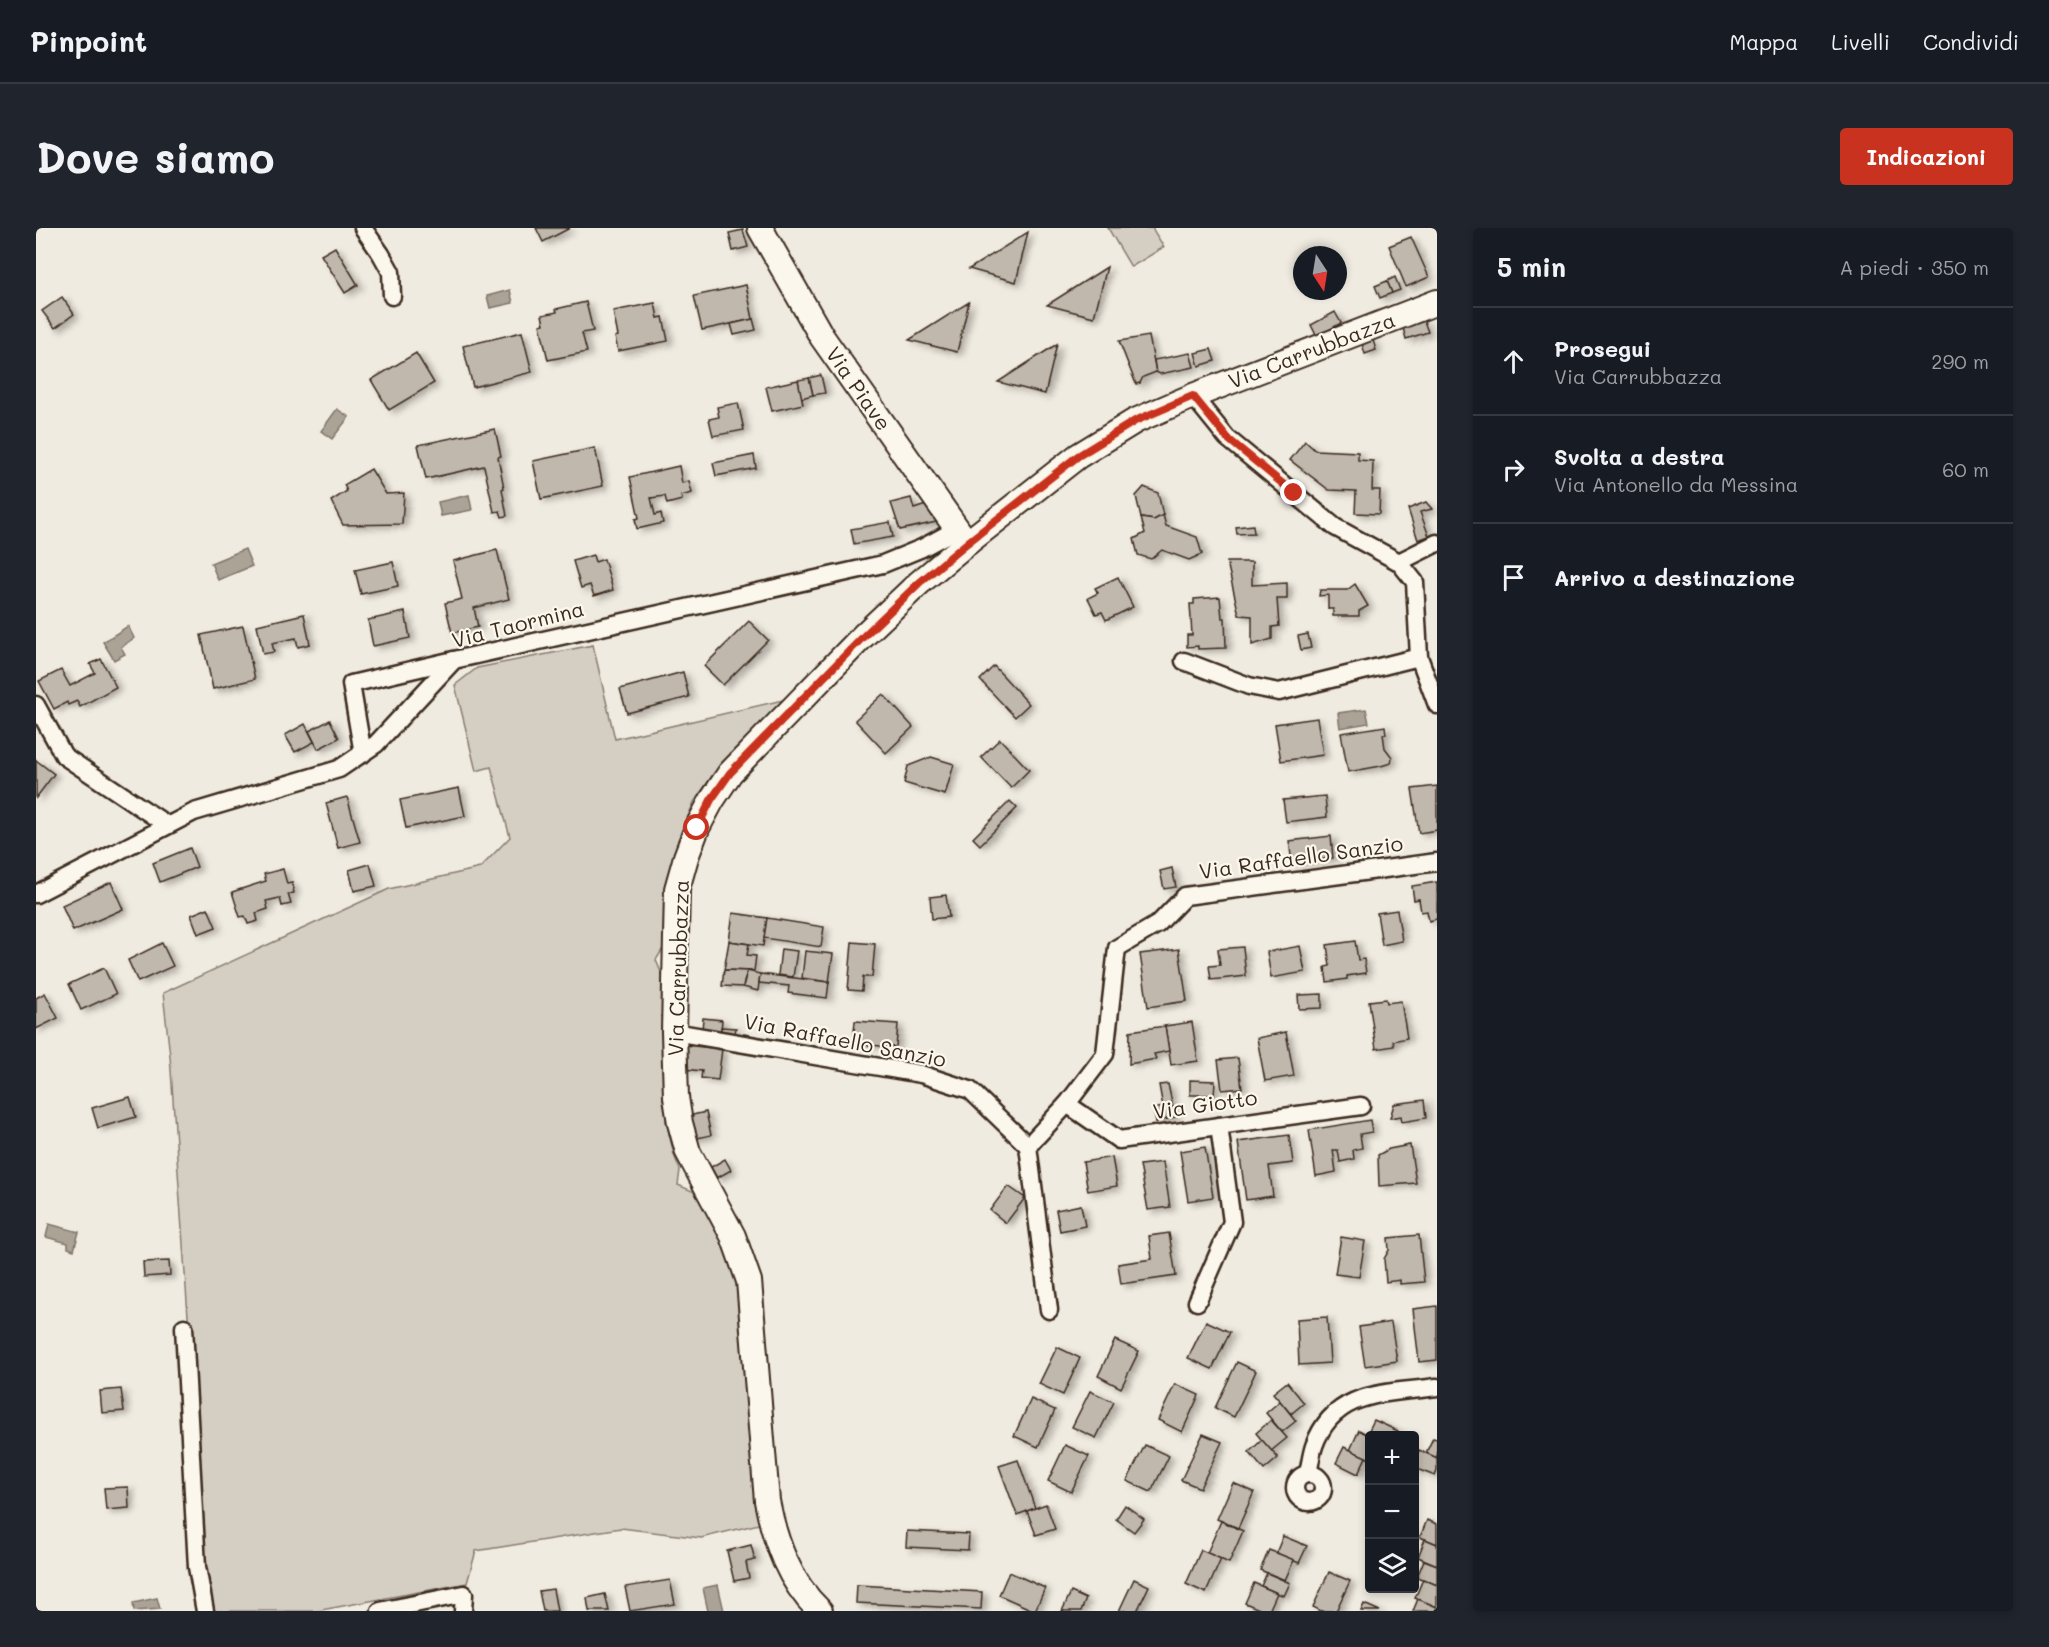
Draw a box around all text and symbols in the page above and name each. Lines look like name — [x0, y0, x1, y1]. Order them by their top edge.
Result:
text: Pinpoint — [30, 23, 147, 59]
text: Mappa — [1730, 28, 1798, 55]
text: Livelli — [1831, 28, 1890, 55]
text: Condividi — [1923, 28, 2019, 55]
button: Indicazioni — [1840, 128, 2013, 185]
text: Dove siamo — [36, 129, 275, 184]
north arrow — [1293, 246, 1347, 300]
text: 5 min — [1497, 250, 1566, 284]
text: A piedi · 350 m — [1840, 254, 1989, 280]
street label: Via Carrubbazza — [1224, 305, 1399, 394]
text: Prosegui — [1554, 334, 1651, 363]
street label: Via Piave — [821, 341, 898, 435]
icon: ahead — [1497, 345, 1530, 378]
text: 290 m — [1931, 348, 1989, 374]
text: Via Carrubbazza — [1554, 363, 1722, 389]
text: Svolta a destra — [1554, 442, 1724, 471]
icon: right — [1497, 453, 1530, 486]
text: 60 m — [1942, 456, 1989, 482]
text: Via Antonello da Messina — [1554, 471, 1798, 497]
route end — [1280, 479, 1306, 505]
icon: arrive — [1497, 561, 1530, 594]
text: Arrivo a destinazione — [1554, 563, 1795, 592]
street label: Via Taormina — [449, 594, 587, 653]
route start — [683, 814, 709, 840]
street label: Via Raffaello Sanzio — [1197, 829, 1404, 884]
street label: Via Carrubbazza — [661, 879, 694, 1057]
street label: Via Raffaello Sanzio — [742, 1007, 949, 1072]
street label: Via Giotto — [1151, 1083, 1259, 1124]
map controls — [1365, 1431, 1419, 1593]
button: + — [1365, 1431, 1419, 1485]
button: − — [1365, 1485, 1419, 1539]
button: layers — [1365, 1539, 1419, 1593]

